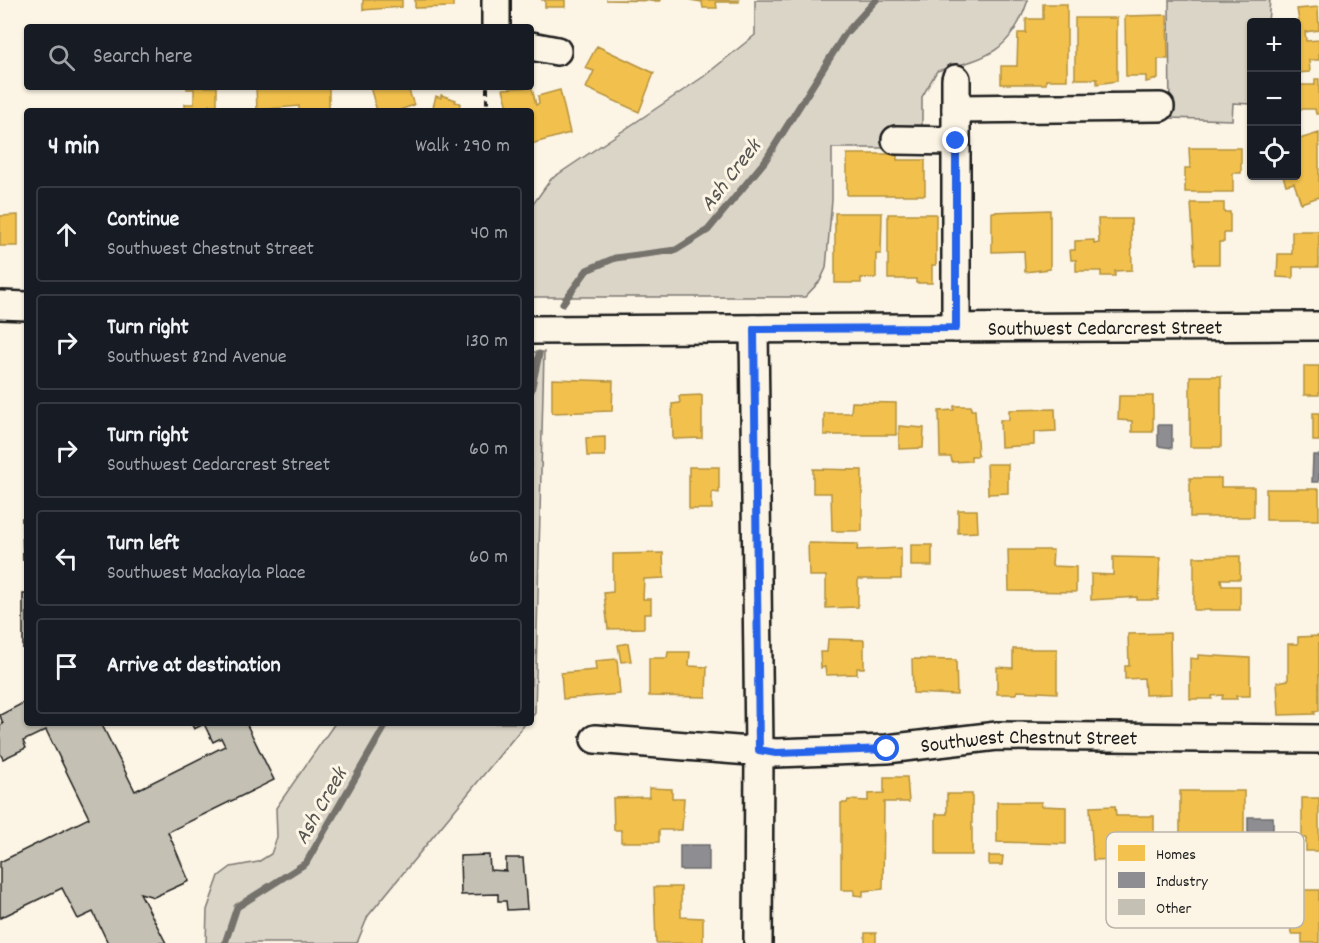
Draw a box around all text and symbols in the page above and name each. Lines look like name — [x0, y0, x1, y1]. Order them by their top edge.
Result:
map controls — [1247, 18, 1301, 180]
button: + — [1247, 18, 1301, 72]
search box — [24, 24, 534, 90]
icon: search — [45, 41, 78, 74]
text: Search here — [93, 42, 192, 73]
button: − — [1247, 72, 1301, 126]
button: locate — [1247, 126, 1301, 180]
route end — [942, 127, 968, 153]
text: 4 min — [48, 129, 99, 166]
water label: Ash Creek — [694, 132, 771, 219]
text: Walk · 290 m — [415, 133, 510, 161]
text: Continue — [107, 205, 179, 236]
icon: ahead — [50, 218, 83, 251]
text: 40 m — [470, 220, 508, 248]
text: Southwest Chestnut Street — [107, 236, 314, 264]
text: Turn right — [107, 313, 189, 344]
street label: Southwest Cedarcrest Street — [988, 314, 1223, 346]
icon: right — [50, 326, 83, 359]
text: 130 m — [466, 328, 508, 356]
text: Southwest 82nd Avenue — [107, 344, 287, 372]
text: Turn right — [107, 421, 189, 452]
icon: right — [50, 434, 83, 467]
text: 60 m — [469, 436, 508, 464]
text: Southwest Cedarcrest Street — [107, 452, 330, 480]
text: Turn left — [107, 529, 179, 560]
icon: left — [50, 542, 83, 575]
text: 60 m — [469, 544, 508, 572]
text: Southwest Mackayla Place — [107, 560, 306, 588]
icon: arrive — [50, 650, 83, 683]
text: Arrive at destination — [107, 651, 281, 682]
street label: Southwest Chestnut Street — [919, 724, 1138, 763]
route start — [873, 735, 899, 761]
water label: Ash Creek — [288, 761, 357, 851]
legend — [1106, 832, 1304, 928]
text: Homes — [1156, 844, 1196, 867]
text: Industry — [1156, 871, 1208, 894]
text: Other — [1156, 898, 1191, 921]

